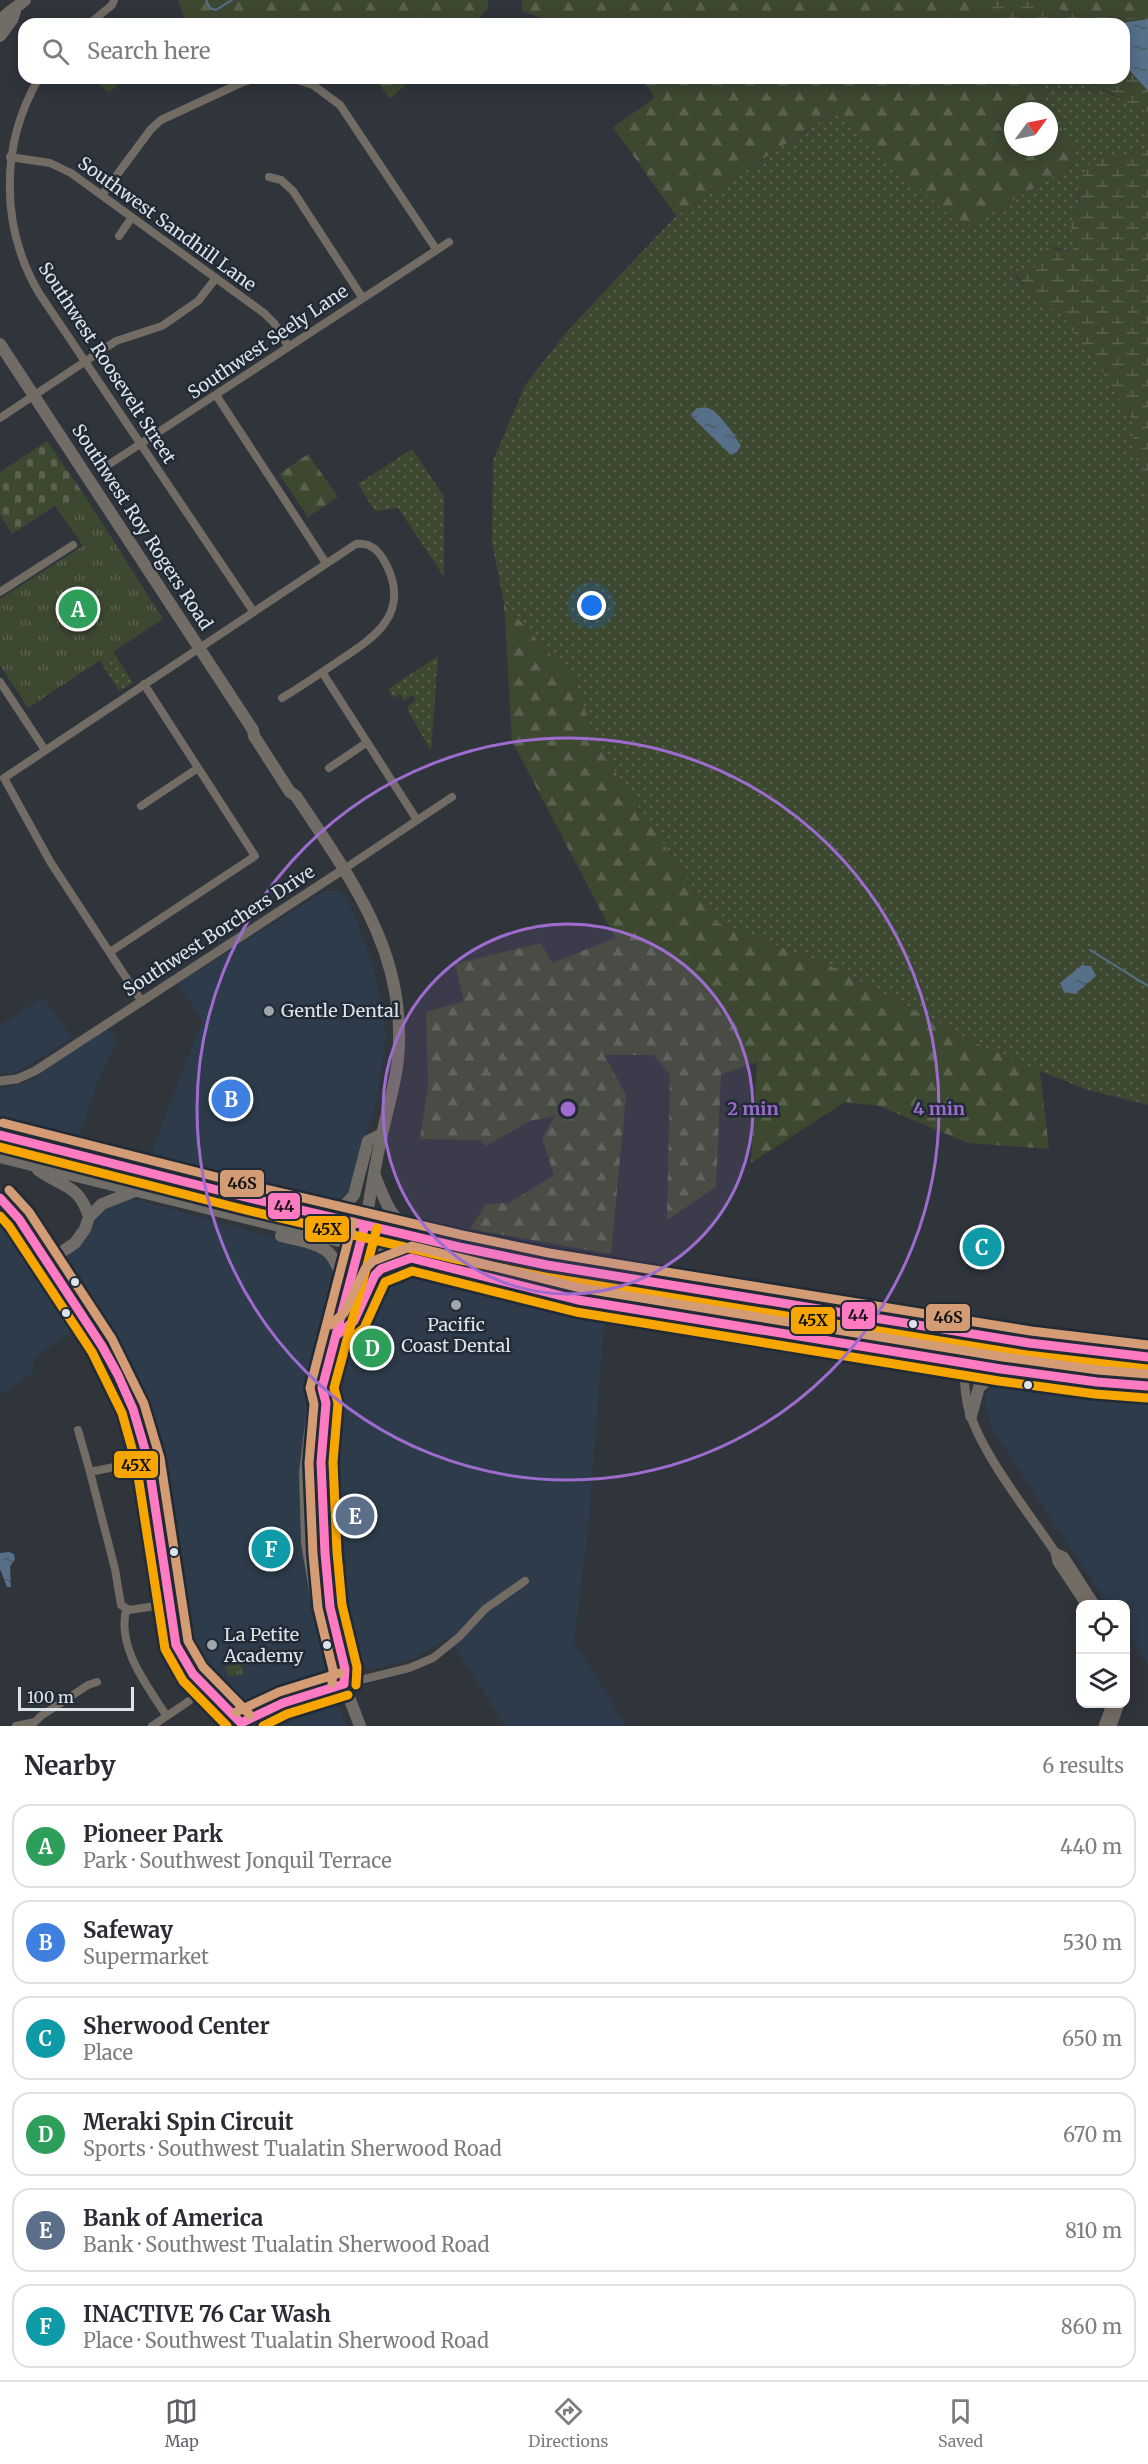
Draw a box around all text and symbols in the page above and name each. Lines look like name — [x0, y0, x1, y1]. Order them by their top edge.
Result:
search box — [18, 18, 1130, 84]
icon: search — [39, 35, 72, 68]
text: Search here — [87, 37, 210, 65]
north arrow — [1004, 102, 1058, 156]
street label: Southwest Sandhill Lane — [74, 151, 261, 296]
street label: Southwest Roosevelt Street — [34, 258, 181, 468]
street label: Southwest Seely Lane — [183, 279, 352, 404]
street label: Southwest Roy Rogers Road — [67, 419, 218, 634]
pin: A — [58, 586, 98, 632]
your location — [577, 591, 606, 620]
street label: Southwest Borchers Drive — [119, 860, 319, 1001]
place label: Gentle Dental — [281, 999, 400, 1022]
marker: Gentle Dental — [262, 1004, 276, 1018]
pin: B — [212, 1076, 250, 1122]
text: 2 min — [727, 1097, 779, 1120]
text: 4 min — [913, 1097, 965, 1120]
centre of rings — [558, 1099, 578, 1119]
line badge: 46S — [219, 1169, 265, 1198]
text: 46S — [227, 1173, 257, 1193]
line badge: 44 — [267, 1192, 301, 1220]
text: 44 — [274, 1196, 294, 1216]
line badge: 45X — [304, 1215, 350, 1243]
text: 45X — [312, 1219, 342, 1239]
pin: C — [962, 1224, 1002, 1270]
unlabelled marker — [69, 1276, 81, 1288]
marker: Pacific Coast Dental — [449, 1298, 463, 1312]
line badge: 44 — [841, 1301, 876, 1330]
line badge: 46S — [925, 1303, 971, 1332]
text: 44 — [848, 1305, 868, 1325]
line badge: 45X — [790, 1306, 836, 1335]
unlabelled marker — [60, 1307, 72, 1319]
text: 46S — [933, 1307, 963, 1327]
text: 45X — [798, 1310, 828, 1330]
place label: Pacific Coast Dental — [401, 1313, 511, 1357]
unlabelled marker — [907, 1318, 919, 1330]
pin: D — [352, 1326, 392, 1370]
unlabelled marker — [1022, 1379, 1034, 1391]
line badge: 45X — [113, 1450, 159, 1479]
text: 45X — [121, 1455, 151, 1475]
pin: E — [336, 1494, 374, 1538]
pin: F — [252, 1526, 290, 1572]
unlabelled marker — [168, 1546, 180, 1558]
map controls — [1076, 1600, 1130, 1708]
button: locate — [1076, 1600, 1130, 1654]
place label: La Petite Academy — [223, 1623, 304, 1667]
marker: La Petite Academy — [205, 1638, 219, 1652]
unlabelled marker — [321, 1639, 333, 1651]
button: layers — [1076, 1654, 1130, 1708]
scale bar — [18, 1684, 134, 1712]
text: 100 m — [27, 1687, 74, 1707]
text: Nearby — [24, 1749, 116, 1782]
text: 6 results — [1042, 1753, 1124, 1778]
text: Pioneer Park — [83, 1820, 223, 1848]
text: A — [38, 1834, 53, 1859]
text: 440 m — [1060, 1834, 1122, 1859]
text: Park · Southwest Jonquil Terrace — [83, 1848, 392, 1873]
text: Safeway — [83, 1916, 173, 1944]
text: B — [39, 1930, 52, 1955]
text: 530 m — [1063, 1930, 1122, 1955]
text: Supermarket — [83, 1944, 209, 1969]
text: Sherwood Center — [83, 2012, 270, 2040]
text: C — [39, 2026, 52, 2051]
text: 650 m — [1062, 2026, 1122, 2051]
text: Place — [83, 2040, 133, 2065]
text: Meraki Spin Circuit — [83, 2108, 294, 2136]
text: D — [38, 2122, 53, 2147]
text: 670 m — [1063, 2122, 1122, 2147]
text: Sports · Southwest Tualatin Sherwood Road — [83, 2136, 502, 2161]
text: Bank of America — [83, 2204, 263, 2232]
text: E — [39, 2218, 52, 2243]
text: 810 m — [1065, 2218, 1122, 2243]
text: Bank · Southwest Tualatin Sherwood Road — [83, 2232, 490, 2257]
text: INACTIVE 76 Car Wash — [83, 2300, 331, 2328]
text: F — [39, 2314, 52, 2339]
text: 860 m — [1061, 2314, 1122, 2339]
text: Place · Southwest Tualatin Sherwood Road — [83, 2328, 489, 2353]
tab: Map — [165, 2395, 199, 2451]
tab: Directions — [528, 2395, 608, 2451]
tab: Saved — [938, 2395, 983, 2451]

